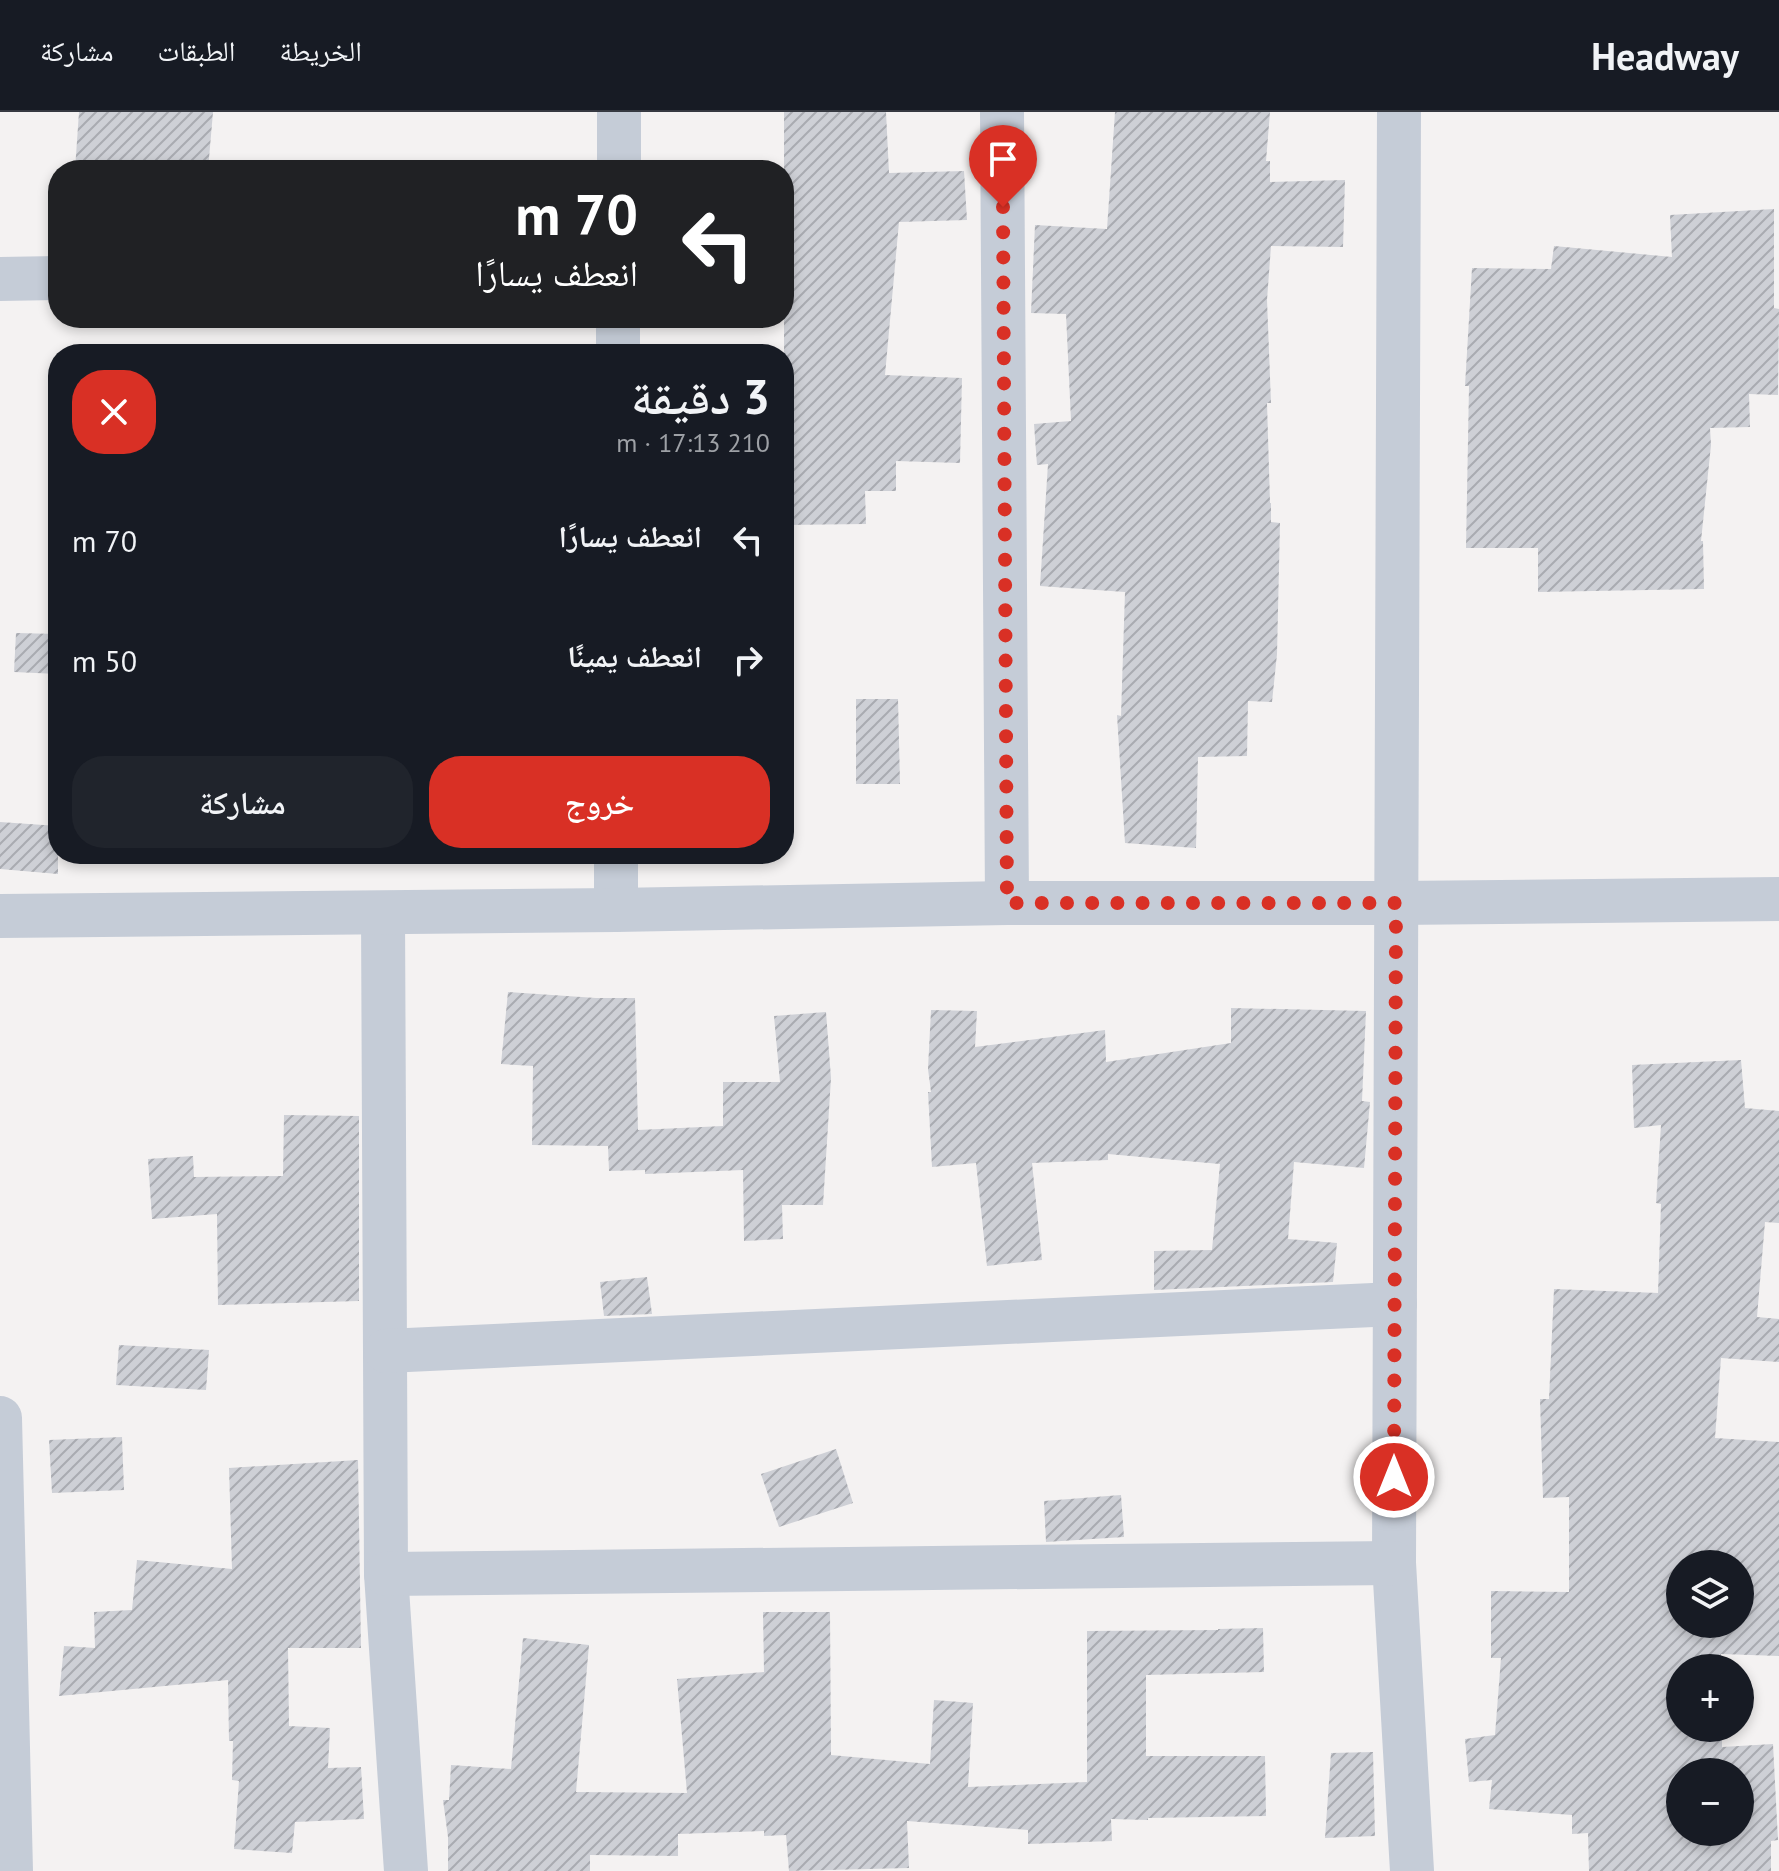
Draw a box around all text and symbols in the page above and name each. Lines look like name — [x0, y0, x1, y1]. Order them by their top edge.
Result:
text: Headway — [1591, 31, 1739, 80]
text: مشاركة — [40, 32, 114, 69]
text: الطبقات — [158, 32, 235, 69]
text: الخريطة — [279, 32, 362, 69]
pin — [969, 125, 1037, 207]
icon: arrive — [981, 137, 1025, 181]
text: 70 m — [515, 178, 638, 250]
icon: left — [666, 192, 770, 296]
text: انعطف يسارًا — [475, 249, 638, 296]
text: 3 دقيقة — [631, 365, 770, 427]
button: close — [72, 370, 156, 454]
text: 210 m · 17:13 — [616, 426, 770, 459]
text: انعطف يسارًا — [558, 516, 702, 555]
icon: left — [726, 518, 770, 562]
text: 70 m — [72, 521, 137, 560]
text: انعطف يمينًا — [567, 636, 702, 675]
icon: right — [726, 638, 770, 682]
text: 50 m — [72, 641, 137, 680]
button: مشاركة — [72, 756, 413, 848]
button: خروج — [429, 756, 770, 848]
position arrow — [1352, 1435, 1436, 1519]
map controls — [1666, 1550, 1754, 1846]
button: layers — [1666, 1550, 1754, 1638]
button: + — [1666, 1654, 1754, 1742]
button: − — [1666, 1758, 1754, 1846]

